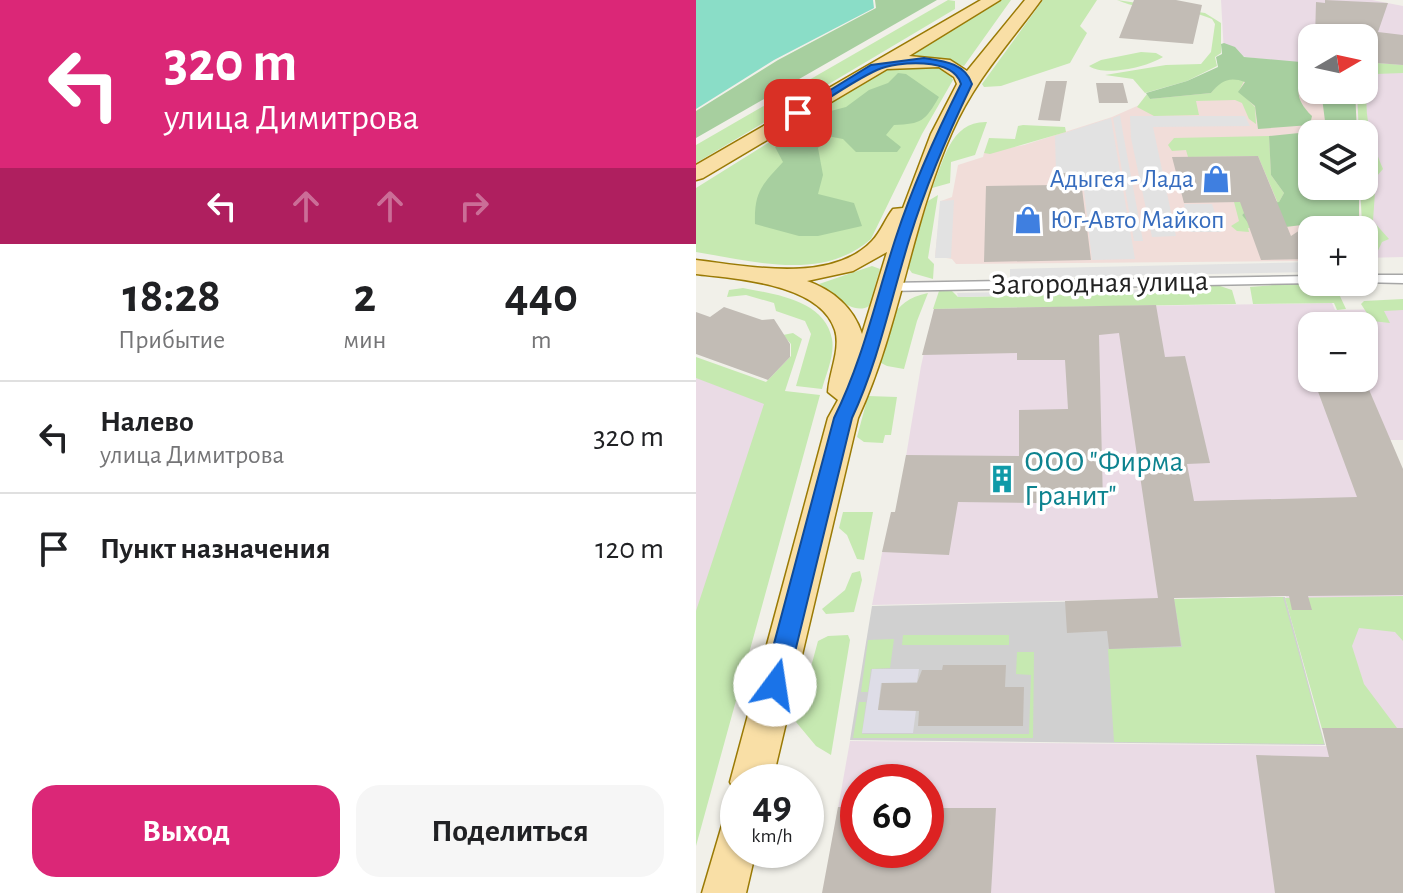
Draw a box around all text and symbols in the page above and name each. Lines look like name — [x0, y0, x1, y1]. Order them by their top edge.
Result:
north arrow — [1298, 24, 1378, 104]
map controls — [1298, 24, 1378, 392]
icon: left — [32, 32, 136, 136]
text: 320 m — [164, 35, 297, 91]
pin — [764, 79, 832, 147]
icon: arrive — [776, 91, 820, 135]
text: улица Димитрова — [164, 100, 419, 136]
button: layers — [1298, 120, 1378, 200]
shop icon: Адыгея - Лада — [1201, 164, 1231, 194]
place label: Адыгея - Лада — [1049, 166, 1194, 192]
icon: left — [200, 184, 244, 228]
icon: ahead — [284, 184, 328, 228]
icon: ahead — [368, 184, 412, 228]
icon: right — [452, 184, 496, 228]
shop icon: Юг-Авто Майкоп — [1013, 205, 1043, 235]
place label: Юг-Авто Майкоп — [1050, 207, 1225, 233]
button: + — [1298, 216, 1378, 296]
street label: Загородная улица — [991, 266, 1209, 300]
text: 18:28 — [123, 273, 221, 321]
text: 2 — [354, 273, 376, 321]
text: 440 — [505, 273, 578, 321]
button: − — [1298, 312, 1378, 392]
text: Прибытие — [118, 327, 225, 353]
text: мин — [343, 327, 387, 353]
text: m — [531, 327, 552, 353]
text: Налево — [100, 407, 194, 437]
icon: left — [32, 415, 76, 459]
text: 320 m — [593, 422, 664, 452]
text: улица Димитрова — [100, 442, 284, 468]
place label: ООО "Фирма Гранит" — [1024, 447, 1183, 511]
building icon: ООО "Фирма Гранит" — [987, 464, 1017, 494]
icon: arrive — [32, 527, 76, 571]
text: Пункт назначения — [100, 534, 331, 564]
text: 120 m — [595, 534, 664, 564]
position arrow — [733, 643, 817, 727]
speed limit sign: 60 — [840, 764, 944, 868]
button: Выход — [32, 785, 340, 877]
button: Поделиться — [356, 785, 664, 877]
text: 49 — [752, 786, 792, 826]
text: km/h — [751, 826, 793, 846]

